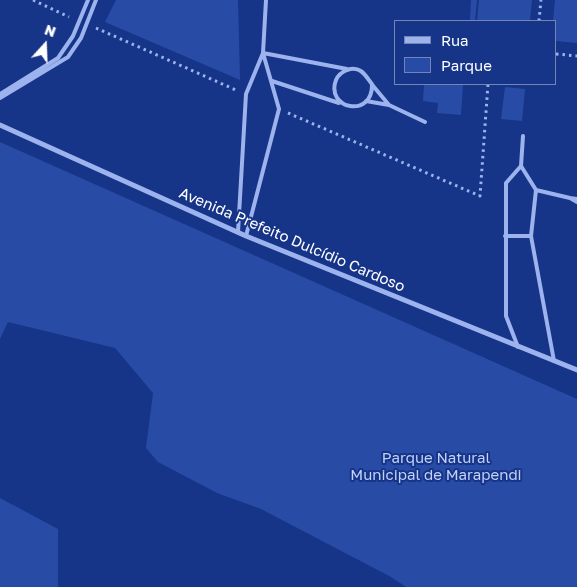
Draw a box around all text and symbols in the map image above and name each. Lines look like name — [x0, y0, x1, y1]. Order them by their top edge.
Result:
north arrow — [20, 20, 70, 70]
legend — [394, 20, 557, 85]
text: N — [42, 21, 58, 40]
text: Rua — [441, 31, 468, 49]
text: Parque — [441, 56, 492, 74]
street label: Avenida Prefeito Dulcídio Cardoso — [176, 184, 408, 296]
park label: Parque Natural Municipal de Marapendi — [350, 449, 522, 484]

